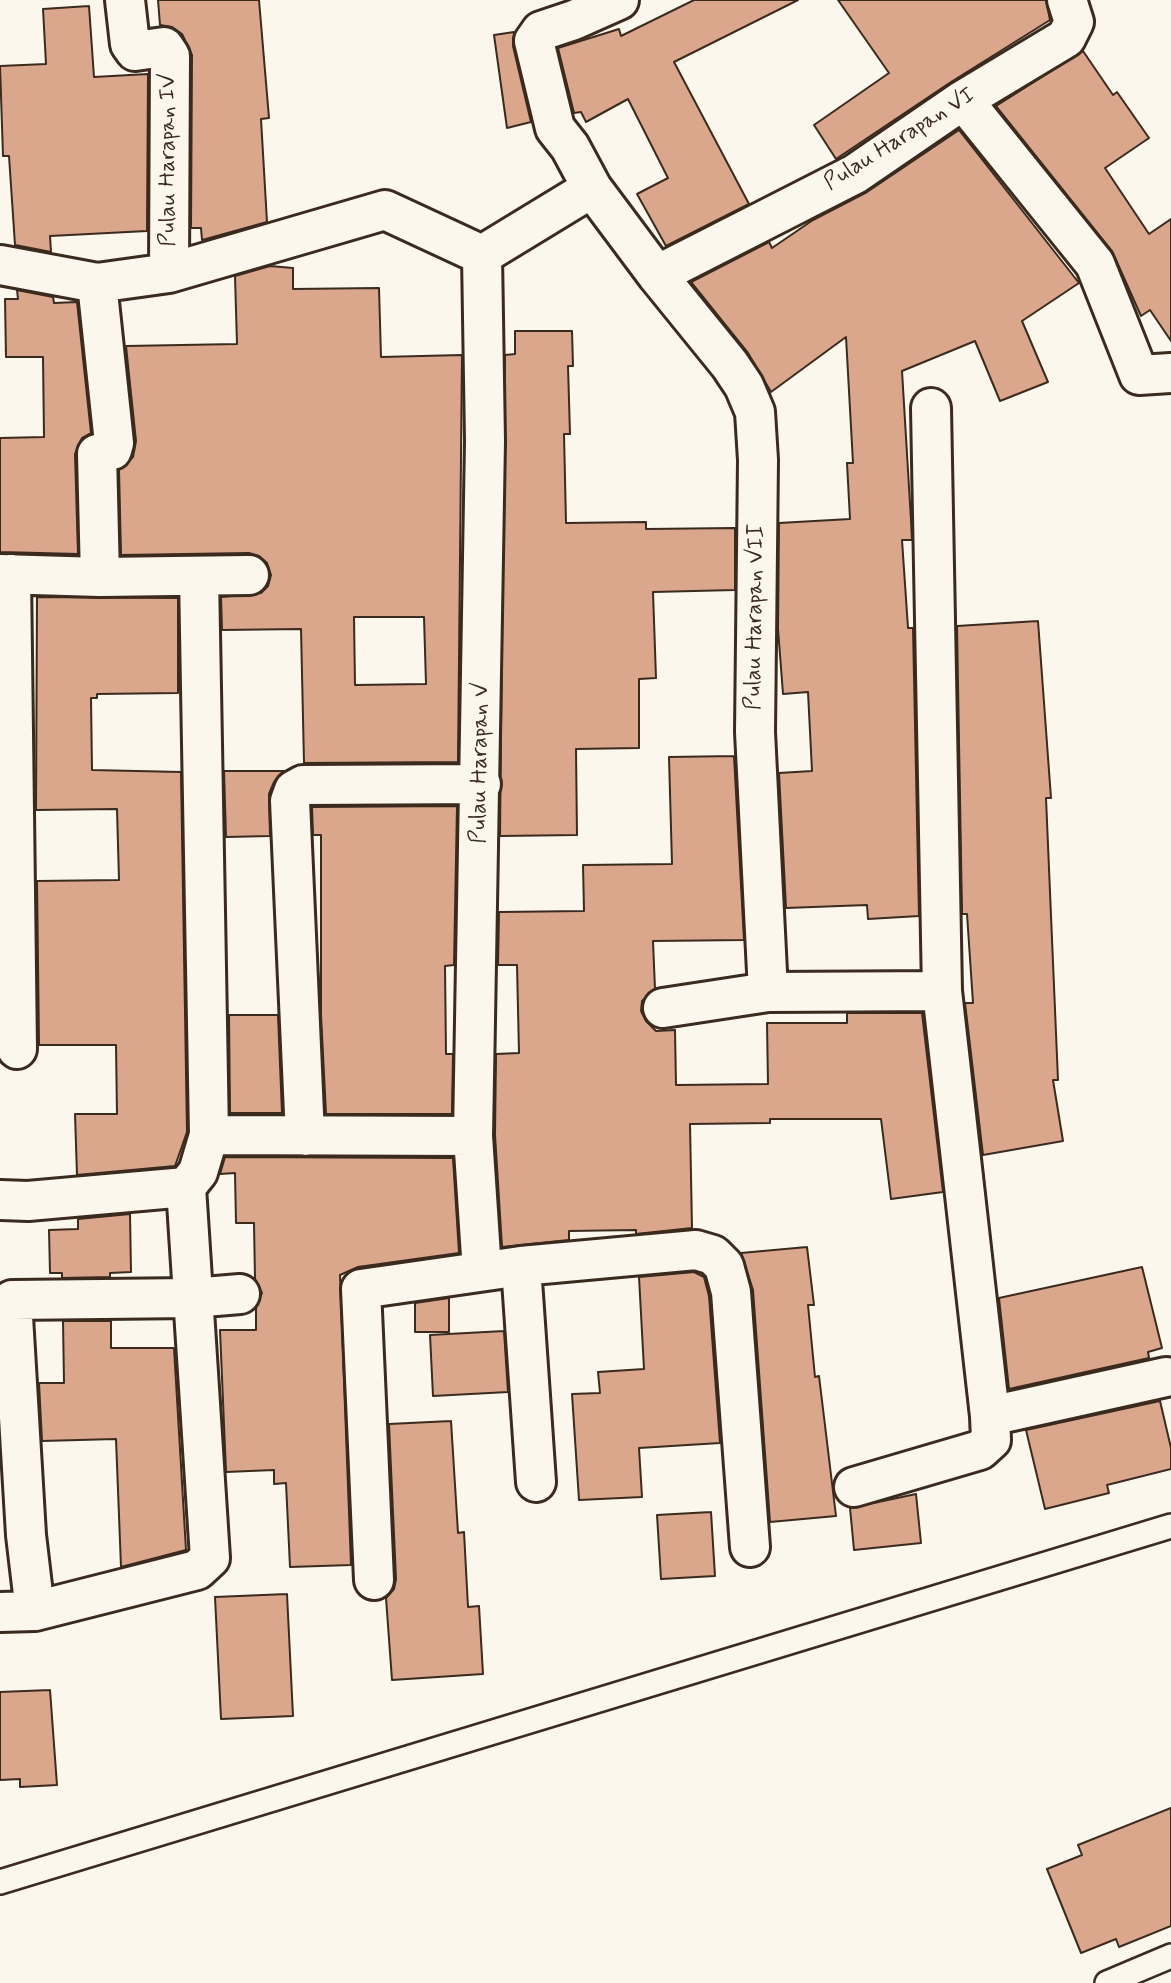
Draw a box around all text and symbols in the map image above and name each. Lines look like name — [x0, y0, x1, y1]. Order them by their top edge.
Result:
street label: Pulau Harapan IV — [155, 73, 183, 247]
street label: Pulau Harapan VI — [819, 82, 981, 198]
street label: Pulau Harapan VII — [741, 524, 771, 710]
street label: Pulau Harapan V — [466, 682, 496, 844]

